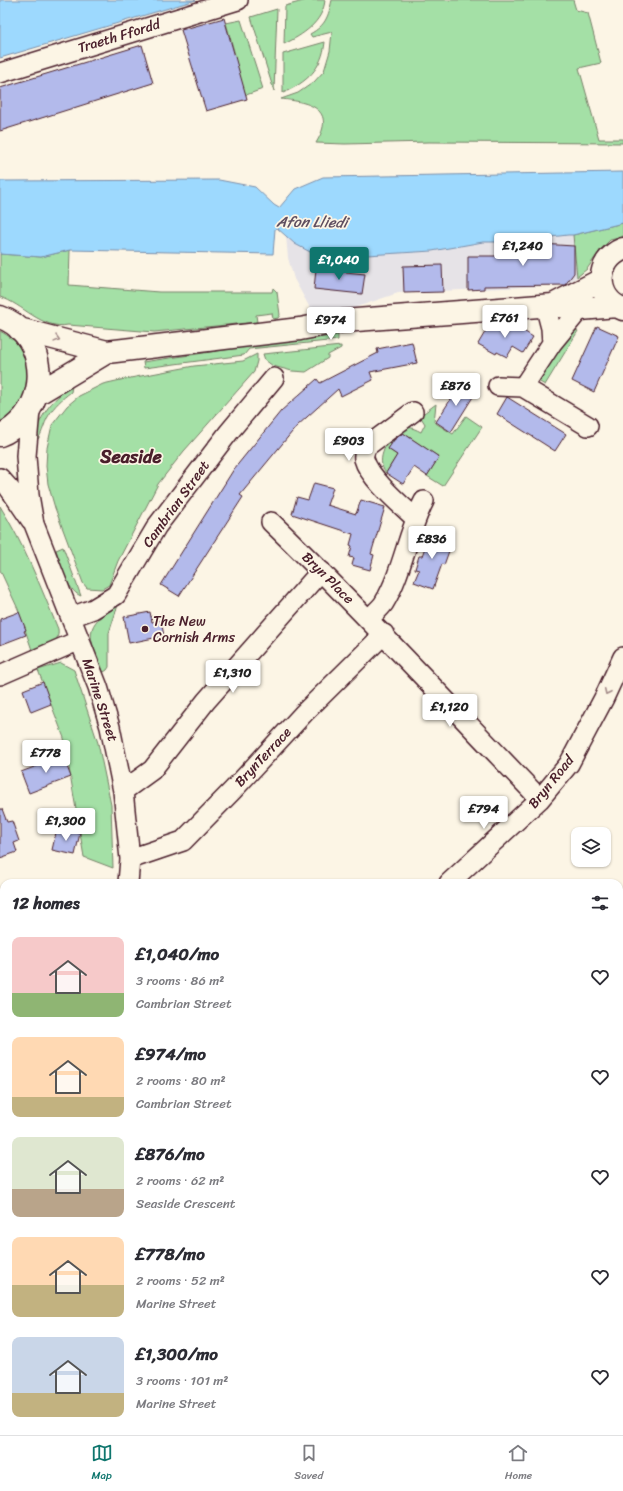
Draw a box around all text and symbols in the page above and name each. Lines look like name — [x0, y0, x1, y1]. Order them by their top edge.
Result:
street label: Traeth Ffordd — [75, 11, 165, 60]
water label: Afon Lliedi — [275, 208, 350, 236]
pin: £1,240 — [490, 233, 556, 267]
text: £1,240 — [503, 234, 543, 257]
pin: £1,040 — [306, 247, 372, 281]
text: £1,040 — [319, 248, 359, 271]
pin: £761 — [481, 305, 529, 339]
text: £761 — [491, 306, 519, 329]
pin: £974 — [307, 307, 355, 341]
text: £974 — [316, 308, 346, 331]
one-way arrow — [53, 334, 60, 342]
pin: £876 — [432, 373, 480, 407]
text: £876 — [441, 374, 471, 397]
pin: £903 — [325, 428, 373, 462]
text: £903 — [334, 429, 364, 452]
district label: Seaside — [99, 441, 163, 473]
street label: Cambrian Street — [136, 455, 216, 553]
pin: £836 — [408, 526, 456, 560]
text: £836 — [417, 527, 447, 550]
street label: Bryn Place — [296, 546, 360, 610]
place label: The New Cornish Arms — [153, 609, 235, 650]
marker: The New Cornish Arms — [140, 624, 150, 634]
street label: Marine Street — [75, 655, 125, 745]
pin: £1,310 — [200, 660, 266, 694]
text: £1,310 — [215, 661, 251, 684]
one-way arrow — [604, 688, 612, 695]
pin: £1,120 — [417, 694, 483, 728]
text: £1,120 — [431, 695, 469, 718]
street label: BrynTerrace — [228, 721, 298, 793]
pin: £778 — [22, 740, 70, 774]
text: £778 — [31, 741, 61, 764]
street label: Bryn Road — [521, 748, 582, 814]
pin: £794 — [460, 796, 508, 830]
text: £794 — [469, 797, 499, 820]
pin: £1,300 — [33, 808, 99, 842]
text: £1,300 — [46, 809, 86, 832]
map controls — [571, 827, 611, 867]
button: layers — [571, 827, 611, 867]
text: 12 homes — [12, 888, 80, 918]
icon: filters — [589, 892, 611, 914]
text: £1,040/mo — [136, 939, 219, 969]
icon: home — [44, 953, 92, 1001]
icon: heart — [589, 966, 611, 988]
text: 3 rooms · 86 m² — [136, 969, 224, 992]
text: Cambrian Street — [136, 992, 232, 1015]
text: £974/mo — [136, 1039, 206, 1069]
icon: home — [44, 1053, 92, 1101]
icon: heart — [589, 1066, 611, 1088]
text: 2 rooms · 80 m² — [136, 1069, 226, 1092]
text: Cambrian Street — [136, 1092, 232, 1115]
text: £876/mo — [136, 1139, 205, 1169]
icon: home — [44, 1153, 92, 1201]
icon: heart — [589, 1166, 611, 1188]
text: 2 rooms · 62 m² — [136, 1169, 224, 1192]
text: Seaside Crescent — [136, 1192, 235, 1215]
text: £778/mo — [136, 1239, 205, 1269]
icon: home — [44, 1253, 92, 1301]
icon: heart — [589, 1266, 611, 1288]
text: 2 rooms · 52 m² — [136, 1269, 225, 1292]
text: Marine Street — [136, 1292, 216, 1315]
text: £1,300/mo — [136, 1339, 218, 1369]
icon: home — [44, 1353, 92, 1401]
icon: heart — [589, 1366, 611, 1388]
text: 3 rooms · 101 m² — [136, 1369, 228, 1392]
text: Marine Street — [136, 1392, 216, 1415]
tab: Map — [91, 1442, 113, 1485]
tab: Saved — [294, 1442, 323, 1485]
tab: Home — [505, 1442, 532, 1485]

